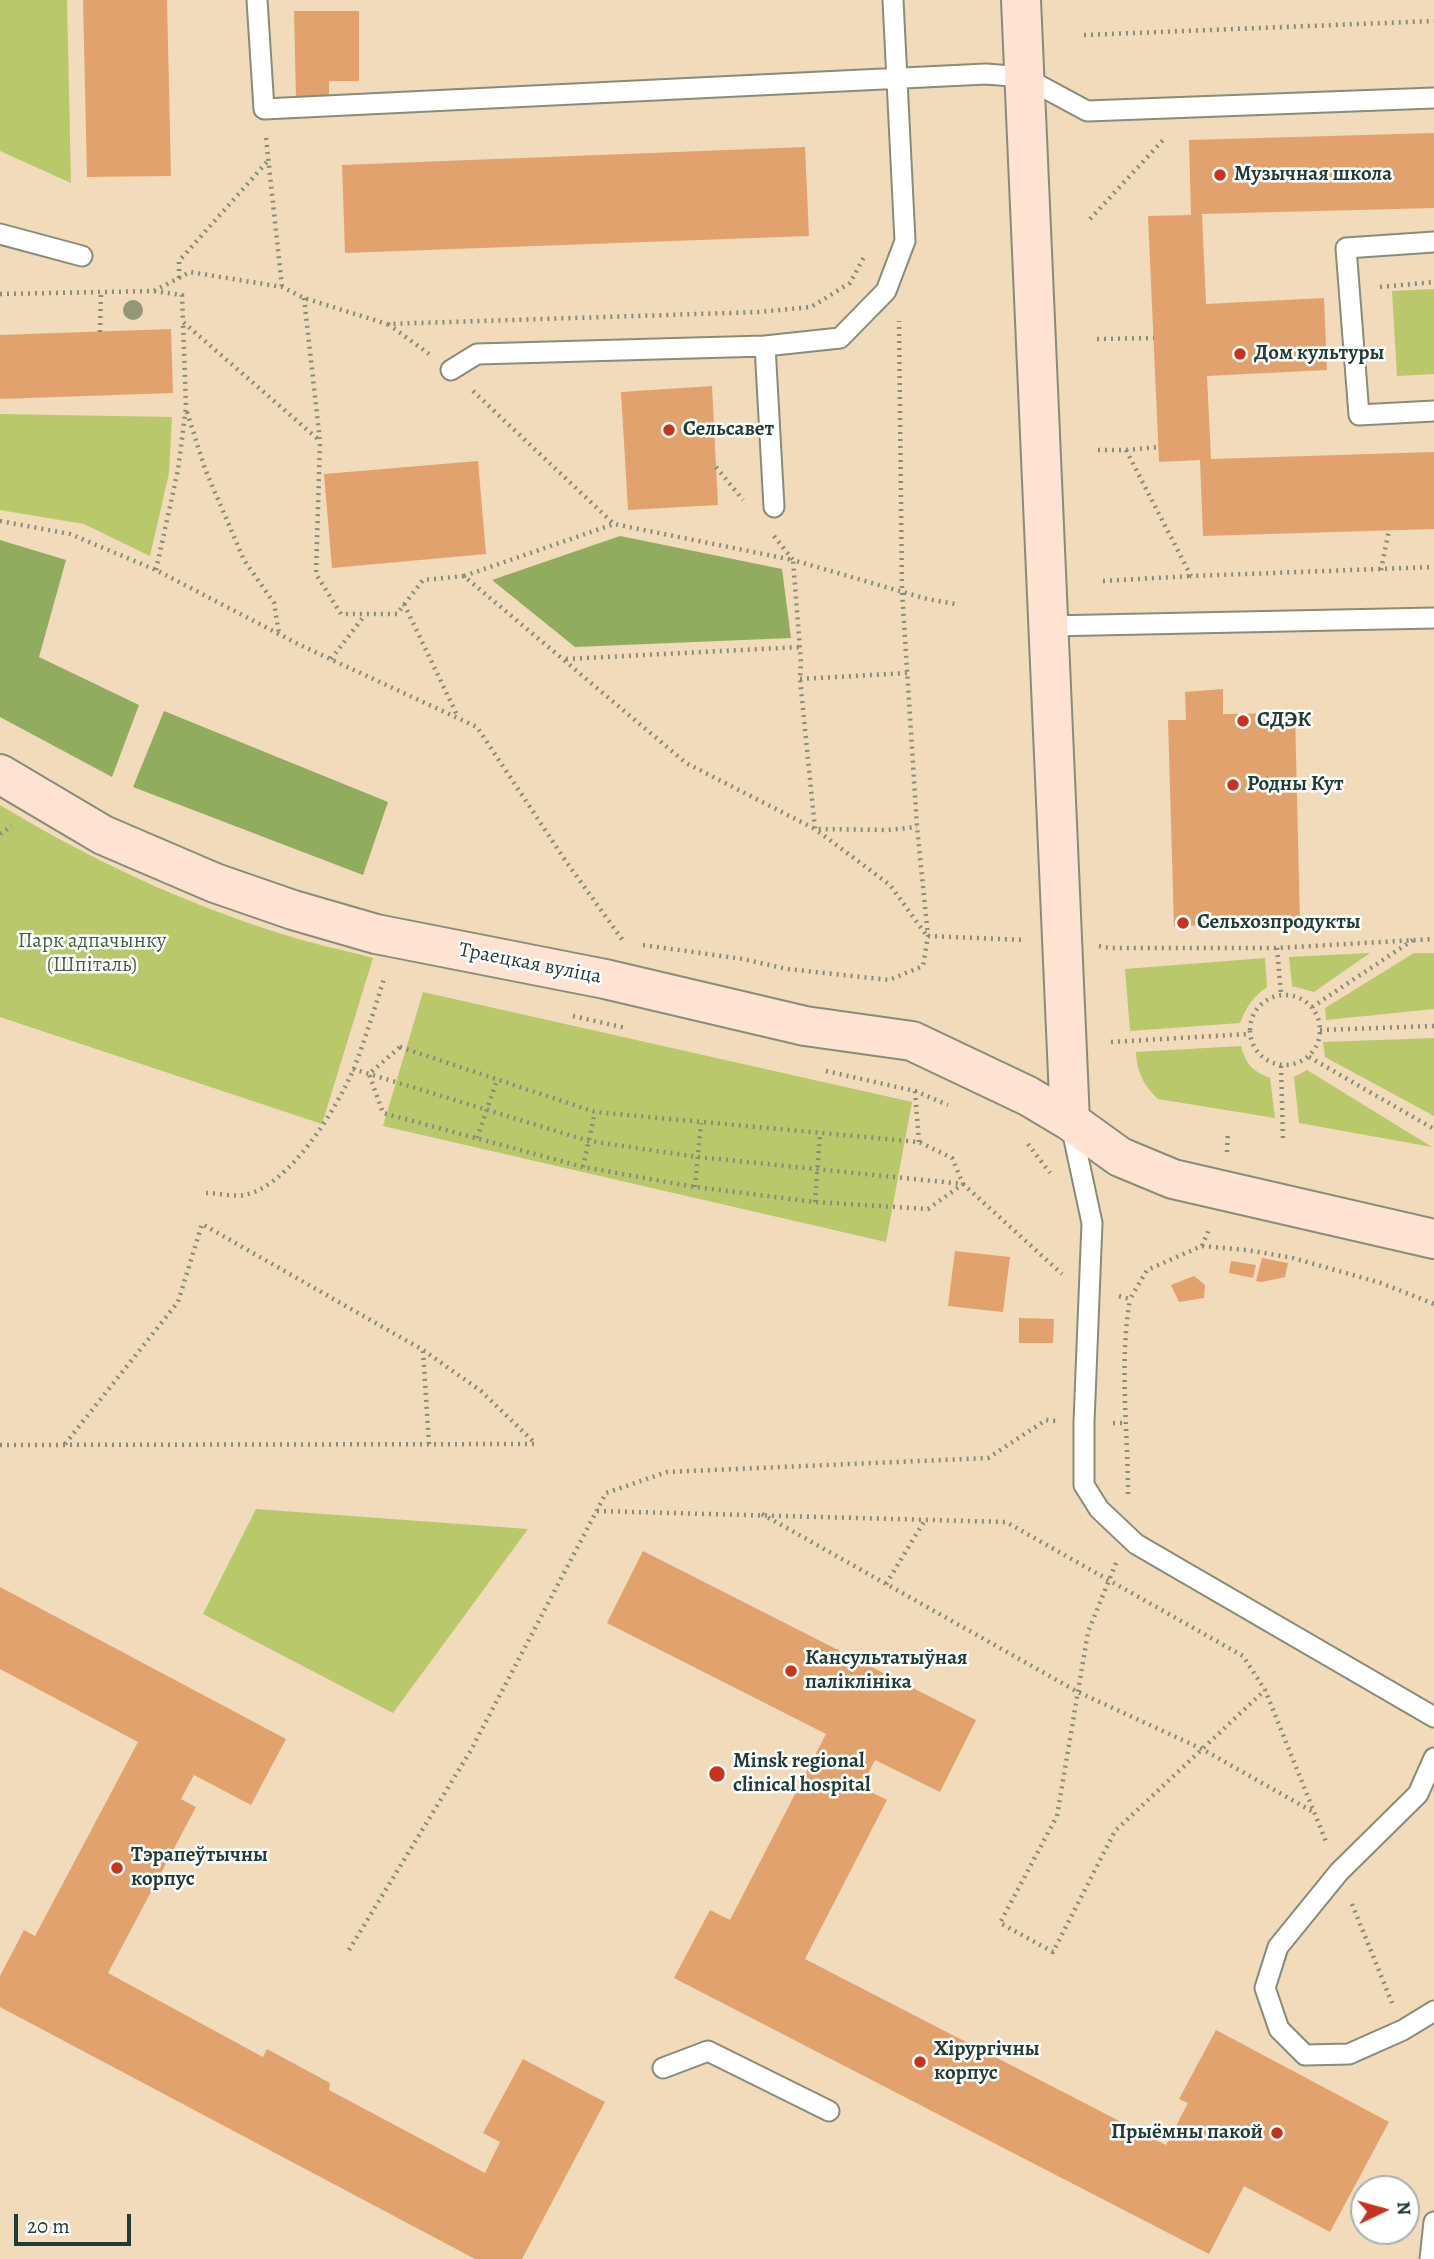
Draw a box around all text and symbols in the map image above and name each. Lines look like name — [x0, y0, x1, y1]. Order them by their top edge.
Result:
place label: Музычная школа — [1234, 162, 1392, 188]
marker: Музычная школа — [1212, 167, 1228, 183]
place label: Дом культуры — [1254, 341, 1384, 367]
marker: Дом культуры — [1232, 346, 1248, 362]
place label: Сельсавет — [683, 417, 774, 443]
marker: Сельсавет — [661, 422, 677, 438]
place label: СДЭК — [1257, 708, 1311, 734]
marker: СДЭК — [1235, 713, 1251, 729]
place label: Родны Кут — [1247, 772, 1344, 798]
marker: Родны Кут — [1225, 777, 1241, 793]
place label: Сельхозпродукты — [1197, 910, 1361, 936]
marker: Сельхозпродукты — [1175, 915, 1191, 931]
park label: Парк адпачынку (Шпіталь) — [18, 929, 166, 979]
street label: Траецкая вуліца — [457, 938, 603, 990]
place label: Кансультатыўная паліклініка — [805, 1646, 968, 1696]
marker: Кансультатыўная паліклініка — [783, 1663, 799, 1679]
place label: Minsk regional clinical hospital — [733, 1749, 871, 1799]
marker: Minsk regional clinical hospital — [707, 1764, 727, 1784]
place label: Тэрапеўтычны корпус — [131, 1843, 268, 1893]
marker: Тэрапеўтычны корпус — [109, 1860, 125, 1876]
place label: Хірургічны корпус — [934, 2037, 1040, 2087]
marker: Хірургічны корпус — [912, 2054, 928, 2070]
place label: Прыёмны пакой — [1111, 2120, 1263, 2146]
marker: Прыёмны пакой — [1269, 2125, 1285, 2141]
north arrow — [1350, 2175, 1420, 2245]
scale bar — [18, 2200, 135, 2244]
text: N — [1390, 2200, 1417, 2216]
text: 20 m — [27, 2212, 70, 2240]

